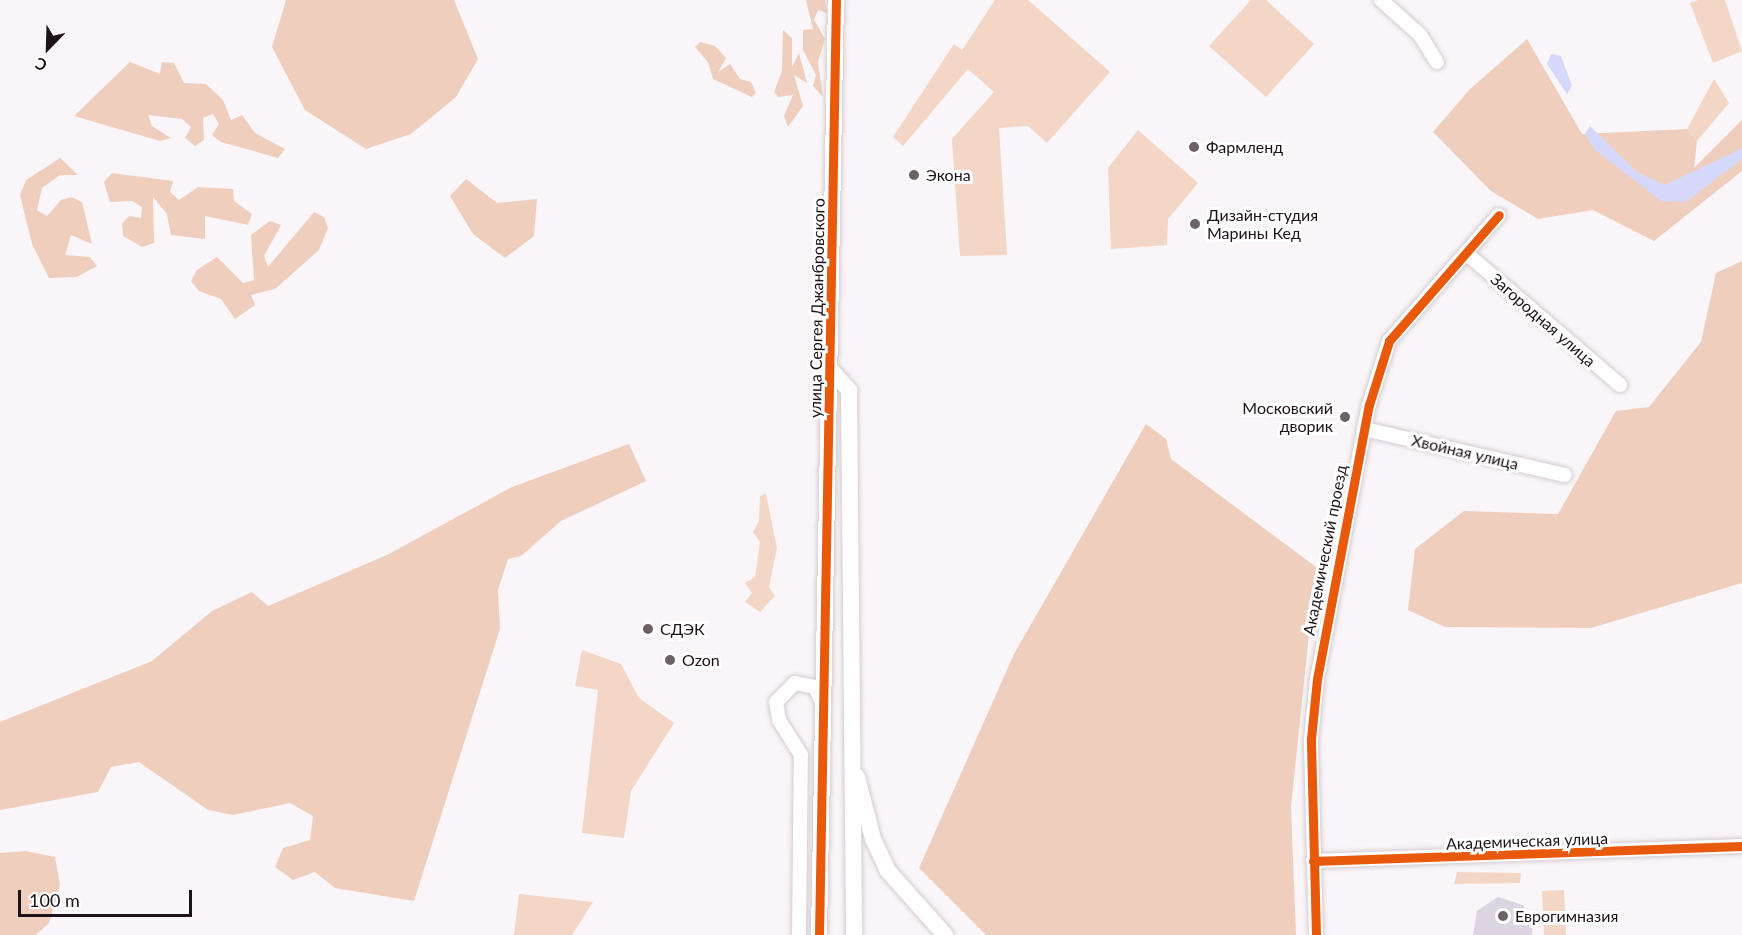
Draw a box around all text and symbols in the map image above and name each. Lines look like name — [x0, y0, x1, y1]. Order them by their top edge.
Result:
north arrow — [18, 18, 78, 78]
text: С — [32, 54, 49, 76]
place label: Фармленд — [1206, 137, 1283, 157]
marker: Фармленд — [1187, 140, 1201, 154]
place label: Экона — [926, 165, 971, 185]
marker: Экона — [907, 168, 921, 182]
street label: улица Сергея Джанбровского — [805, 198, 829, 418]
place label: Дизайн-студия Марины Кед — [1207, 205, 1318, 243]
marker: Дизайн-студия Марины Кед — [1188, 217, 1202, 231]
street label: Загородная улица — [1487, 269, 1599, 371]
place label: Московский дворик — [1242, 398, 1333, 436]
marker: Московский дворик — [1338, 410, 1352, 424]
street label: Хвойная улица — [1410, 430, 1520, 474]
street label: Академический проезд — [1299, 463, 1351, 637]
place label: СДЭК — [660, 619, 705, 639]
marker: СДЭК — [641, 622, 655, 636]
place label: Ozon — [682, 650, 720, 670]
marker: Ozon — [663, 653, 677, 667]
street label: Академическая улица — [1446, 829, 1608, 853]
scale bar — [21, 878, 195, 916]
text: 100 m — [29, 889, 80, 911]
place label: Еврогимназия — [1515, 906, 1618, 926]
marker: Еврогимназия — [1496, 909, 1510, 923]

